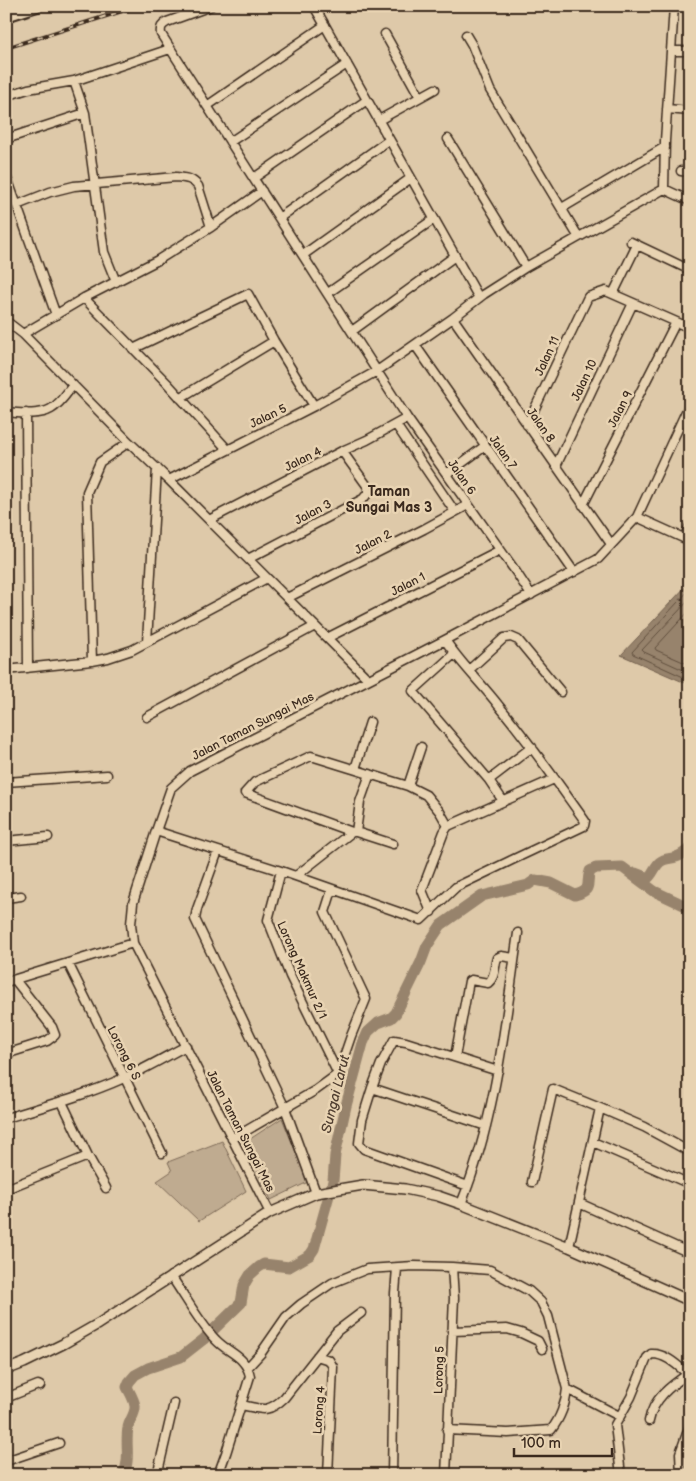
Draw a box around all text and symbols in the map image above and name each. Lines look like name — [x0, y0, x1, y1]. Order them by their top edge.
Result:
street label: Jalan 11 — [532, 334, 563, 378]
street label: Jalan 10 — [568, 357, 601, 403]
street label: Jalan 9 — [605, 388, 636, 430]
street label: Jalan 5 — [247, 401, 289, 432]
street label: Jalan 8 — [523, 405, 558, 446]
street label: Jalan 7 — [486, 433, 520, 472]
street label: Jalan 4 — [282, 443, 325, 475]
street label: Jalan 6 — [444, 457, 479, 498]
district label: Taman Sungai Mas 3 — [346, 483, 432, 516]
street label: Jalan 3 — [292, 497, 334, 528]
street label: Jalan 2 — [352, 527, 394, 558]
street label: Jalan 1 — [388, 569, 428, 599]
street label: Jalan Taman Sungai Mas — [190, 689, 317, 764]
street label: Lorong Makmur 2/1 — [273, 919, 330, 1021]
street label: Lorong 6 S — [104, 1024, 144, 1083]
water label: Sungai Larut — [318, 1053, 354, 1135]
street label: Jalan Taman Sungai Mas — [203, 1068, 278, 1195]
street label: Lorong 5 — [431, 1346, 448, 1394]
street label: Lorong 4 — [310, 1385, 329, 1435]
scale bar — [514, 1426, 611, 1458]
text: 100 m — [521, 1434, 561, 1453]

